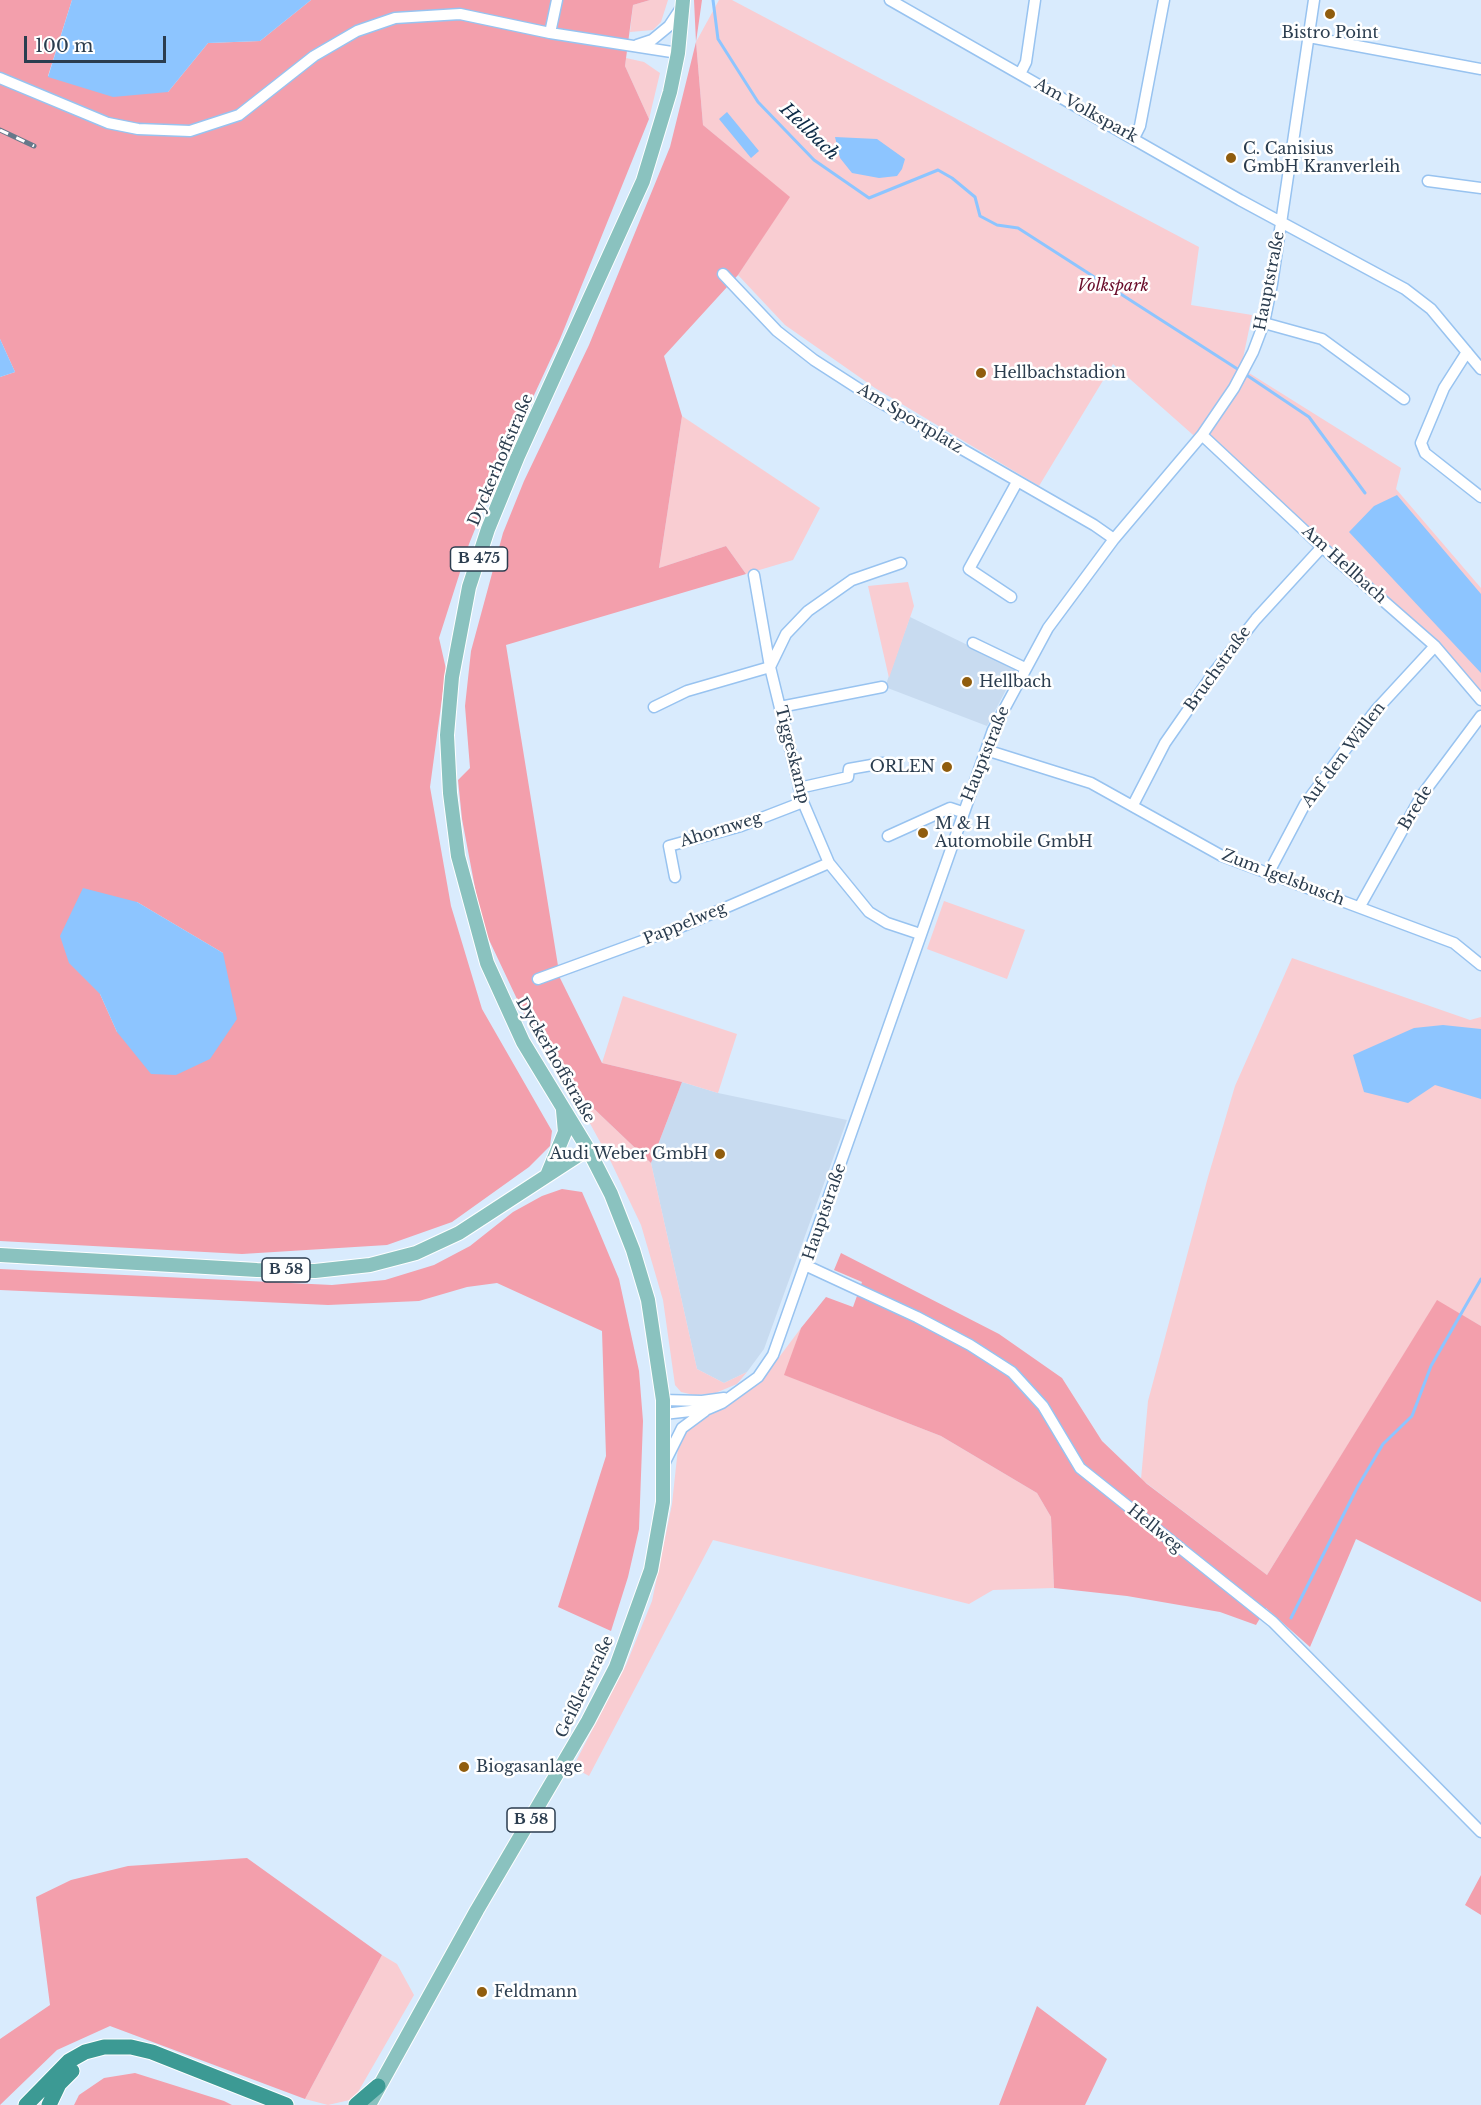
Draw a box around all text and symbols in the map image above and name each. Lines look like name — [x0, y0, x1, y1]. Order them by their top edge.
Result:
marker: Bistro Point — [1323, 7, 1337, 21]
place label: Bistro Point — [1281, 23, 1379, 43]
scale bar — [27, 24, 170, 62]
text: 100 m — [35, 35, 93, 57]
street label: Am Volkspark — [1031, 75, 1141, 147]
water label: Hellbach — [775, 99, 843, 165]
place label: C. Canisius GmbH Kranverleih — [1243, 139, 1400, 177]
marker: C. Canisius GmbH Kranverleih — [1224, 151, 1238, 165]
street label: Hauptstraße — [1251, 229, 1289, 333]
park label: Volkspark — [1077, 276, 1149, 296]
place label: Hellbachstadion — [993, 363, 1126, 383]
marker: Hellbachstadion — [974, 366, 988, 380]
street label: Am Sportplatz — [854, 380, 966, 458]
street label: Dyckerhoffstraße — [464, 391, 538, 529]
street label: Am Hellbach — [1298, 522, 1390, 608]
road number: B 475 — [450, 547, 508, 571]
street label: Bruchstraße — [1181, 623, 1255, 715]
place label: Hellbach — [979, 672, 1052, 692]
marker: Hellbach — [960, 675, 974, 689]
street label: Auf den Wällen — [1298, 699, 1390, 811]
street label: Hauptstraße — [958, 703, 1014, 805]
street label: Tiggeskamp — [771, 704, 813, 806]
place label: ORLEN — [870, 757, 935, 777]
marker: ORLEN — [940, 760, 954, 774]
street label: Brede — [1395, 782, 1437, 834]
street label: Ahornweg — [678, 809, 764, 851]
place label: M & H Automobile GmbH — [935, 814, 1093, 852]
marker: M & H Automobile GmbH — [916, 826, 930, 840]
street label: Zum Igelsbusch — [1219, 846, 1347, 910]
street label: Pappelweg — [641, 899, 729, 949]
street label: Dyckerhoffstraße — [511, 994, 599, 1126]
place label: Audi Weber GmbH — [550, 1144, 708, 1164]
marker: Audi Weber GmbH — [713, 1147, 727, 1161]
street label: Hauptstraße — [799, 1161, 851, 1263]
road number: B 58 — [262, 1258, 310, 1282]
street label: Hellweg — [1123, 1501, 1187, 1557]
street label: Geißlerstraße — [552, 1633, 618, 1741]
place label: Biogasanlage — [476, 1757, 583, 1777]
marker: Biogasanlage — [457, 1760, 471, 1774]
road number: B 58 — [507, 1808, 555, 1832]
place label: Feldmann — [494, 1982, 577, 2002]
marker: Feldmann — [475, 1985, 489, 1999]

